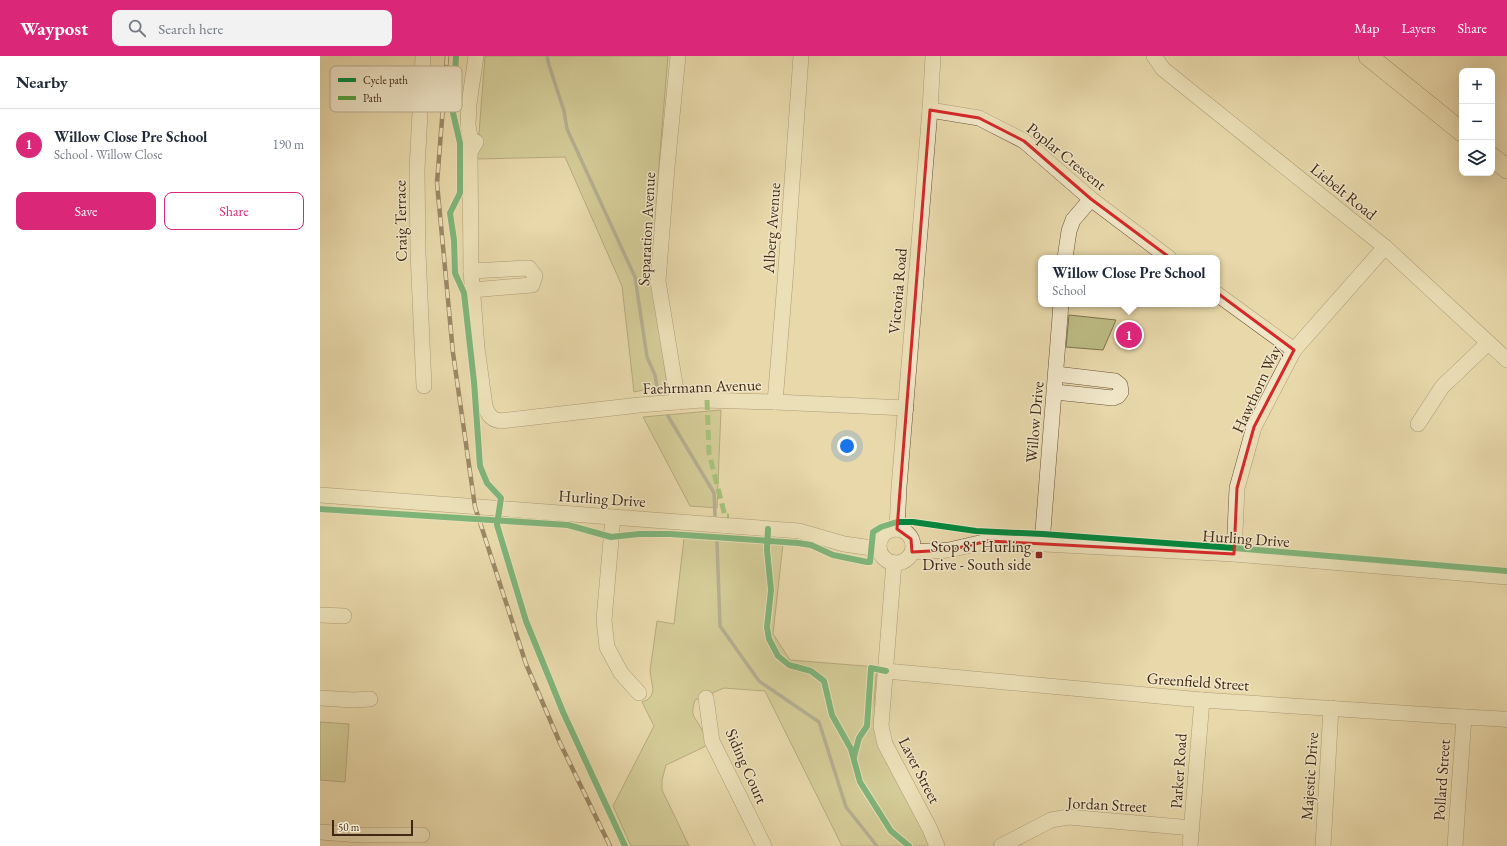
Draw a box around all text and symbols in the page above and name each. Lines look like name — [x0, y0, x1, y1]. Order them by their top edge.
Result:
search box — [112, 10, 392, 46]
text: Waypost — [20, 16, 88, 41]
icon: search — [126, 17, 148, 39]
text: Search here — [158, 19, 223, 38]
text: Map — [1354, 19, 1379, 37]
text: Layers — [1401, 19, 1436, 37]
text: Share — [1458, 19, 1487, 37]
legend — [330, 66, 462, 112]
map controls — [1459, 68, 1495, 176]
button: + — [1459, 68, 1495, 104]
text: Nearby — [16, 71, 68, 93]
text: Cycle path — [363, 73, 408, 87]
text: Path — [363, 91, 382, 105]
button: − — [1459, 104, 1495, 140]
street label: Poplar Crescent — [1022, 118, 1111, 195]
text: Willow Close Pre School — [54, 127, 207, 146]
text: 1 — [26, 136, 32, 153]
text: 190 m — [273, 136, 304, 153]
button: layers — [1459, 140, 1495, 176]
text: School · Willow Close — [54, 146, 163, 163]
street label: Liebelt Road — [1306, 158, 1382, 225]
street label: Separation Avenue — [633, 171, 660, 287]
street label: Craig Terrace — [389, 180, 412, 262]
street label: Alberg Avenue — [758, 182, 785, 275]
button: Save — [16, 192, 156, 230]
button: Share — [164, 192, 304, 230]
street label: Victoria Road — [883, 246, 912, 335]
popup — [1038, 255, 1220, 307]
text: Willow Close Pre School — [1052, 263, 1206, 282]
text: School — [1052, 282, 1086, 299]
pin: 1 — [1116, 320, 1142, 350]
street label: Hawthorn Way — [1227, 341, 1286, 436]
street label: Faehrmann Avenue — [642, 374, 762, 399]
street label: Willow Drive — [1020, 380, 1049, 464]
your location — [837, 436, 857, 456]
street label: Hurling Drive — [558, 485, 646, 512]
street label: Hurling Drive — [1202, 525, 1290, 552]
place label: Stop 81 Hurling Drive - South side — [922, 536, 1032, 575]
marker: Stop 81 Hurling Drive - South side — [1034, 550, 1044, 560]
street label: Greenfield Street — [1146, 667, 1250, 696]
street label: Siding Court — [721, 725, 772, 807]
street label: Majestic Drive — [1296, 731, 1323, 821]
street label: Parker Road — [1165, 732, 1192, 809]
street label: Laver Street — [894, 733, 945, 807]
street label: Pollard Street — [1428, 739, 1455, 821]
street label: Jordan Street — [1064, 792, 1147, 817]
scale bar — [332, 818, 413, 837]
text: 50 m — [338, 820, 359, 834]

